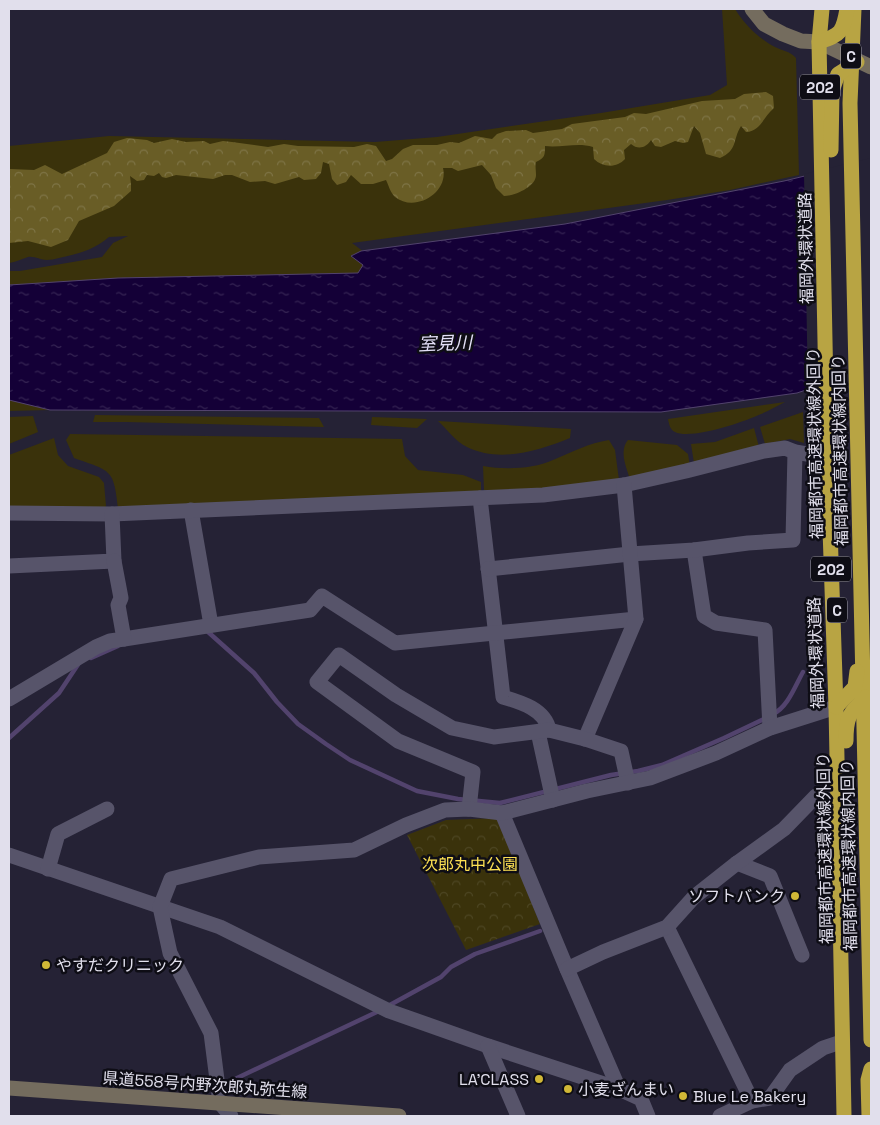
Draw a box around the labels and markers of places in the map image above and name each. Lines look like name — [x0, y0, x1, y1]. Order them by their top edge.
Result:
place label: ソフトバンク — [688, 886, 785, 907]
marker: ソフトバンク — [789, 890, 801, 902]
place label: やすだクリニック — [56, 955, 184, 976]
marker: やすだクリニック — [40, 959, 52, 971]
place label: LA'CLASS — [459, 1069, 529, 1090]
marker: LA'CLASS — [533, 1073, 545, 1085]
place label: 小麦ざんまい — [578, 1079, 674, 1100]
marker: 小麦ざんまい — [562, 1083, 574, 1095]
place label: Blue Le Bakery — [693, 1086, 806, 1107]
marker: Blue Le Bakery — [677, 1090, 689, 1102]

